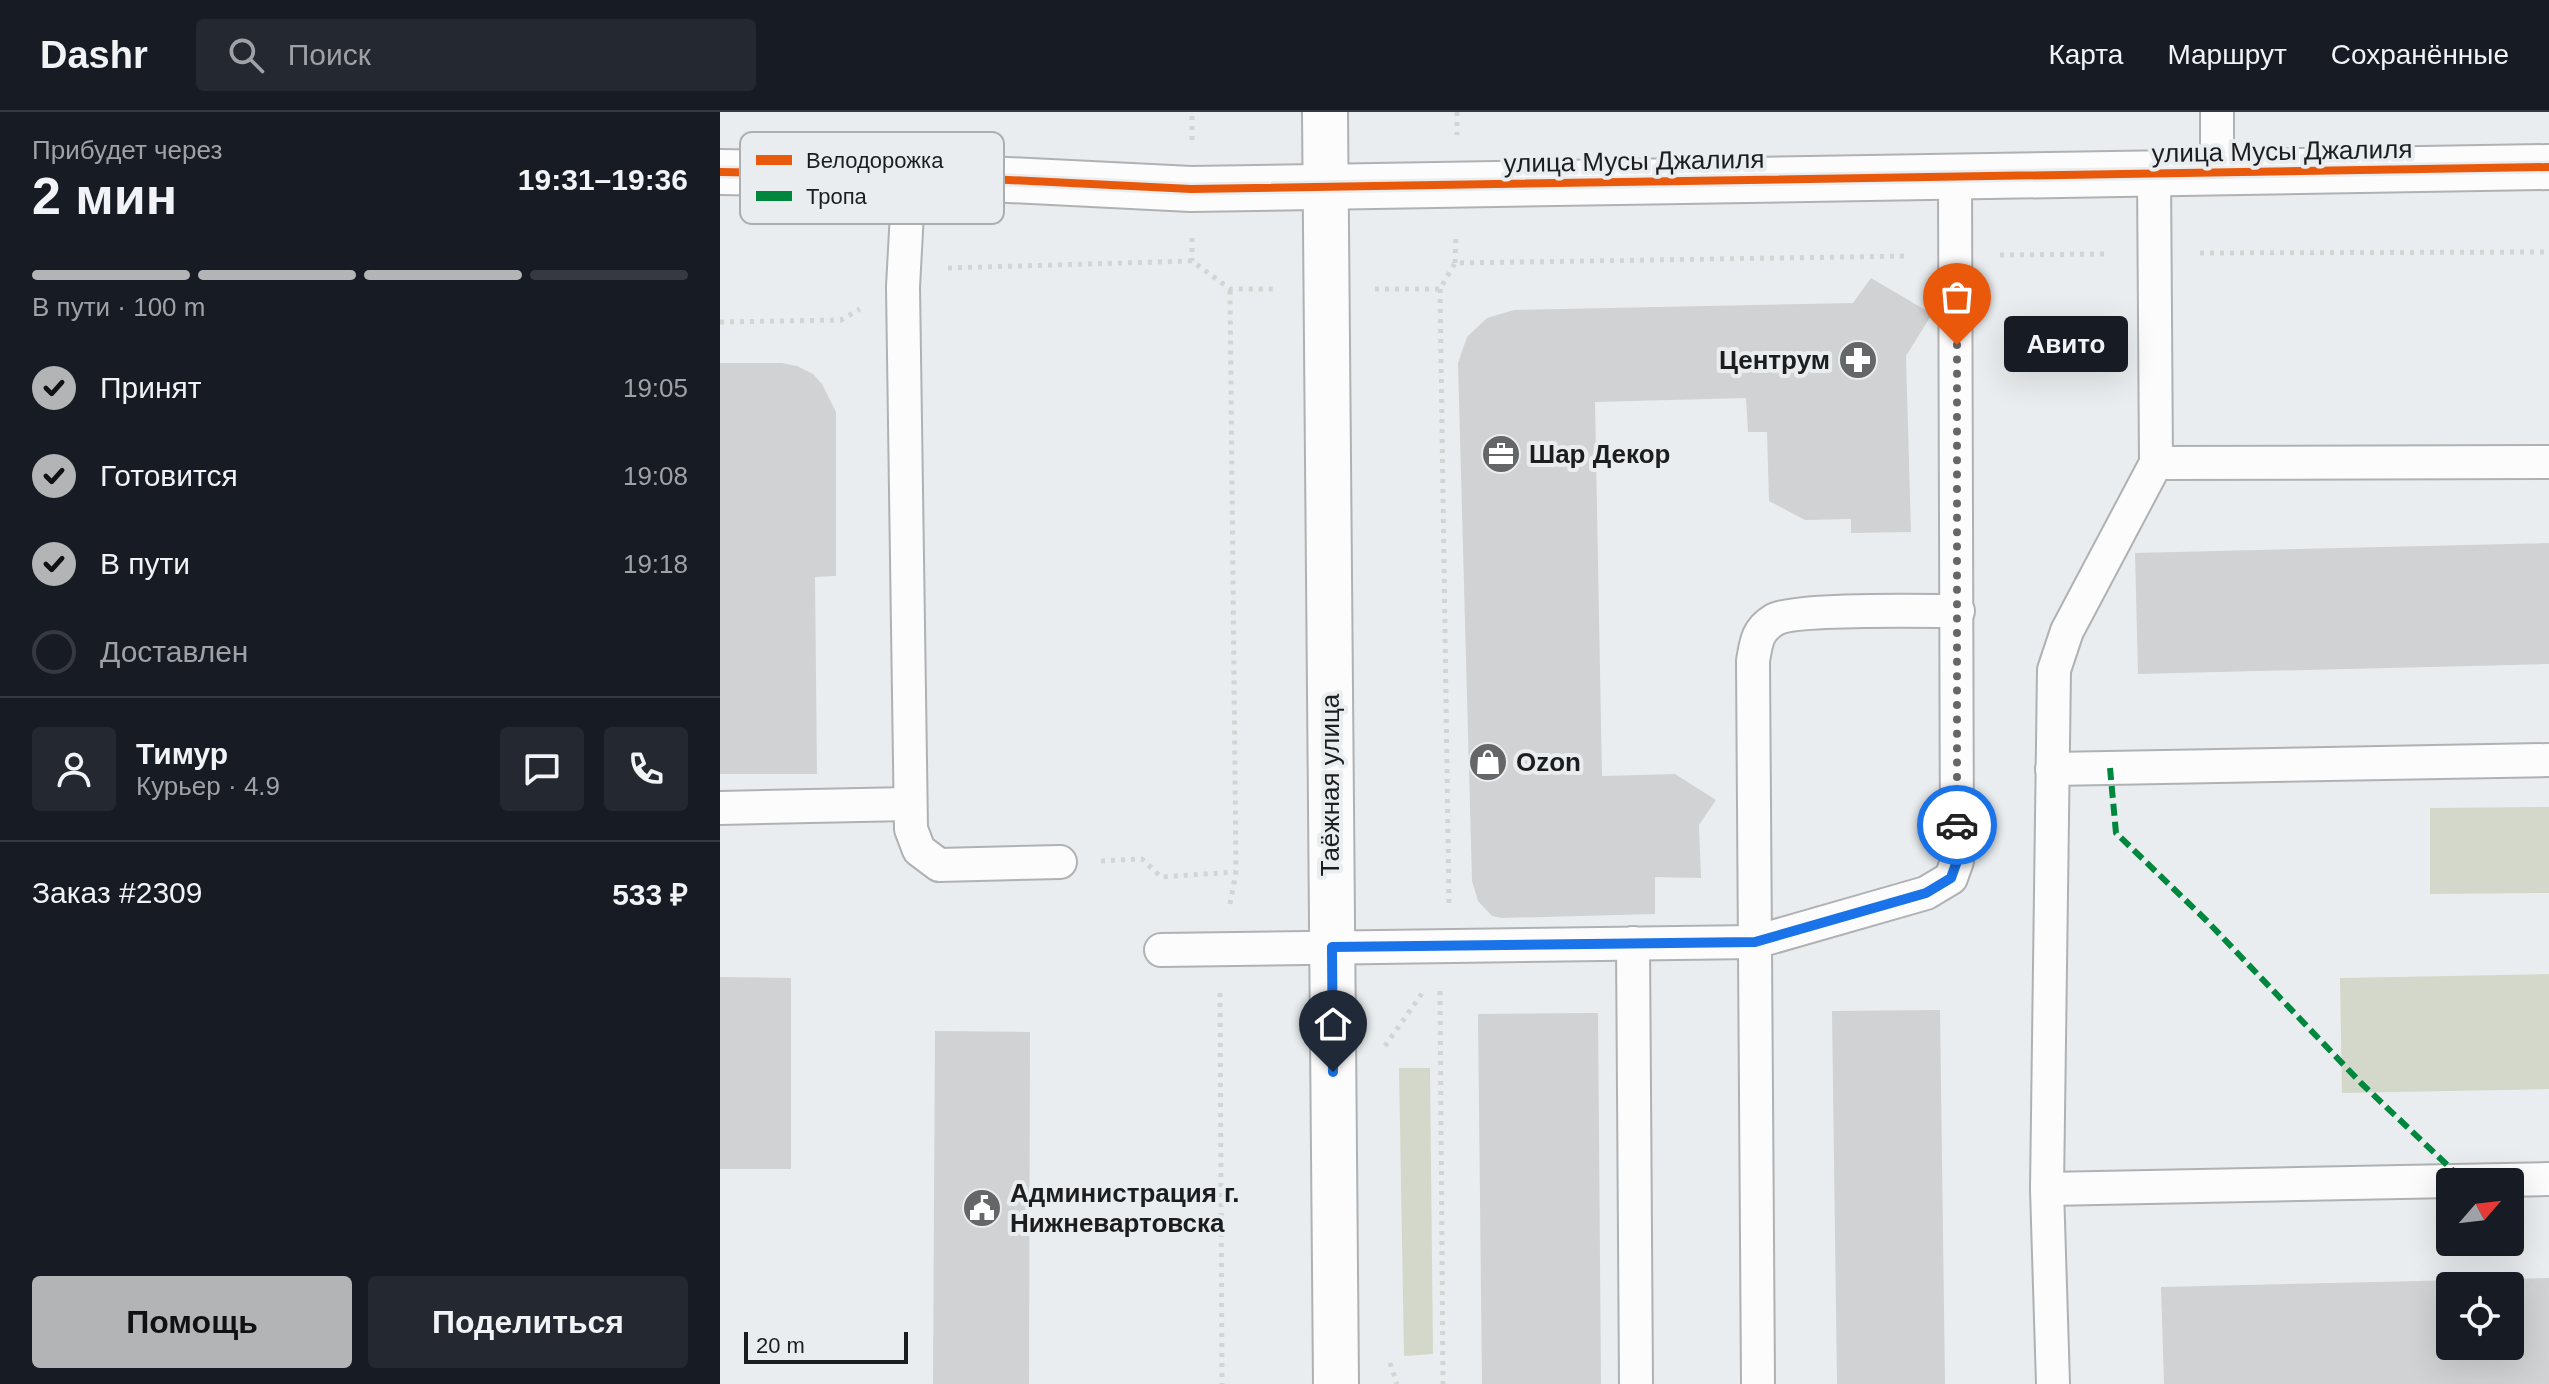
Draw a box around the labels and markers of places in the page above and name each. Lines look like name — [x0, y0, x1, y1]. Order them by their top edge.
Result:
pin — [1923, 263, 1991, 345]
callout: Авито — [2005, 317, 2129, 373]
pharmacy icon: Центрум — [1837, 339, 1879, 381]
place label: Центрум — [1719, 345, 1830, 375]
office icon: Шар Декор — [1480, 433, 1522, 475]
place label: Шар Декор — [1529, 439, 1670, 469]
shop icon: Ozon — [1467, 741, 1509, 783]
place label: Ozon — [1516, 747, 1581, 777]
pin — [1299, 990, 1367, 1072]
place label: Администрация г. Нижневартовска — [1010, 1178, 1240, 1238]
public building icon: Администрация г. Нижневартовска — [961, 1187, 1003, 1229]

